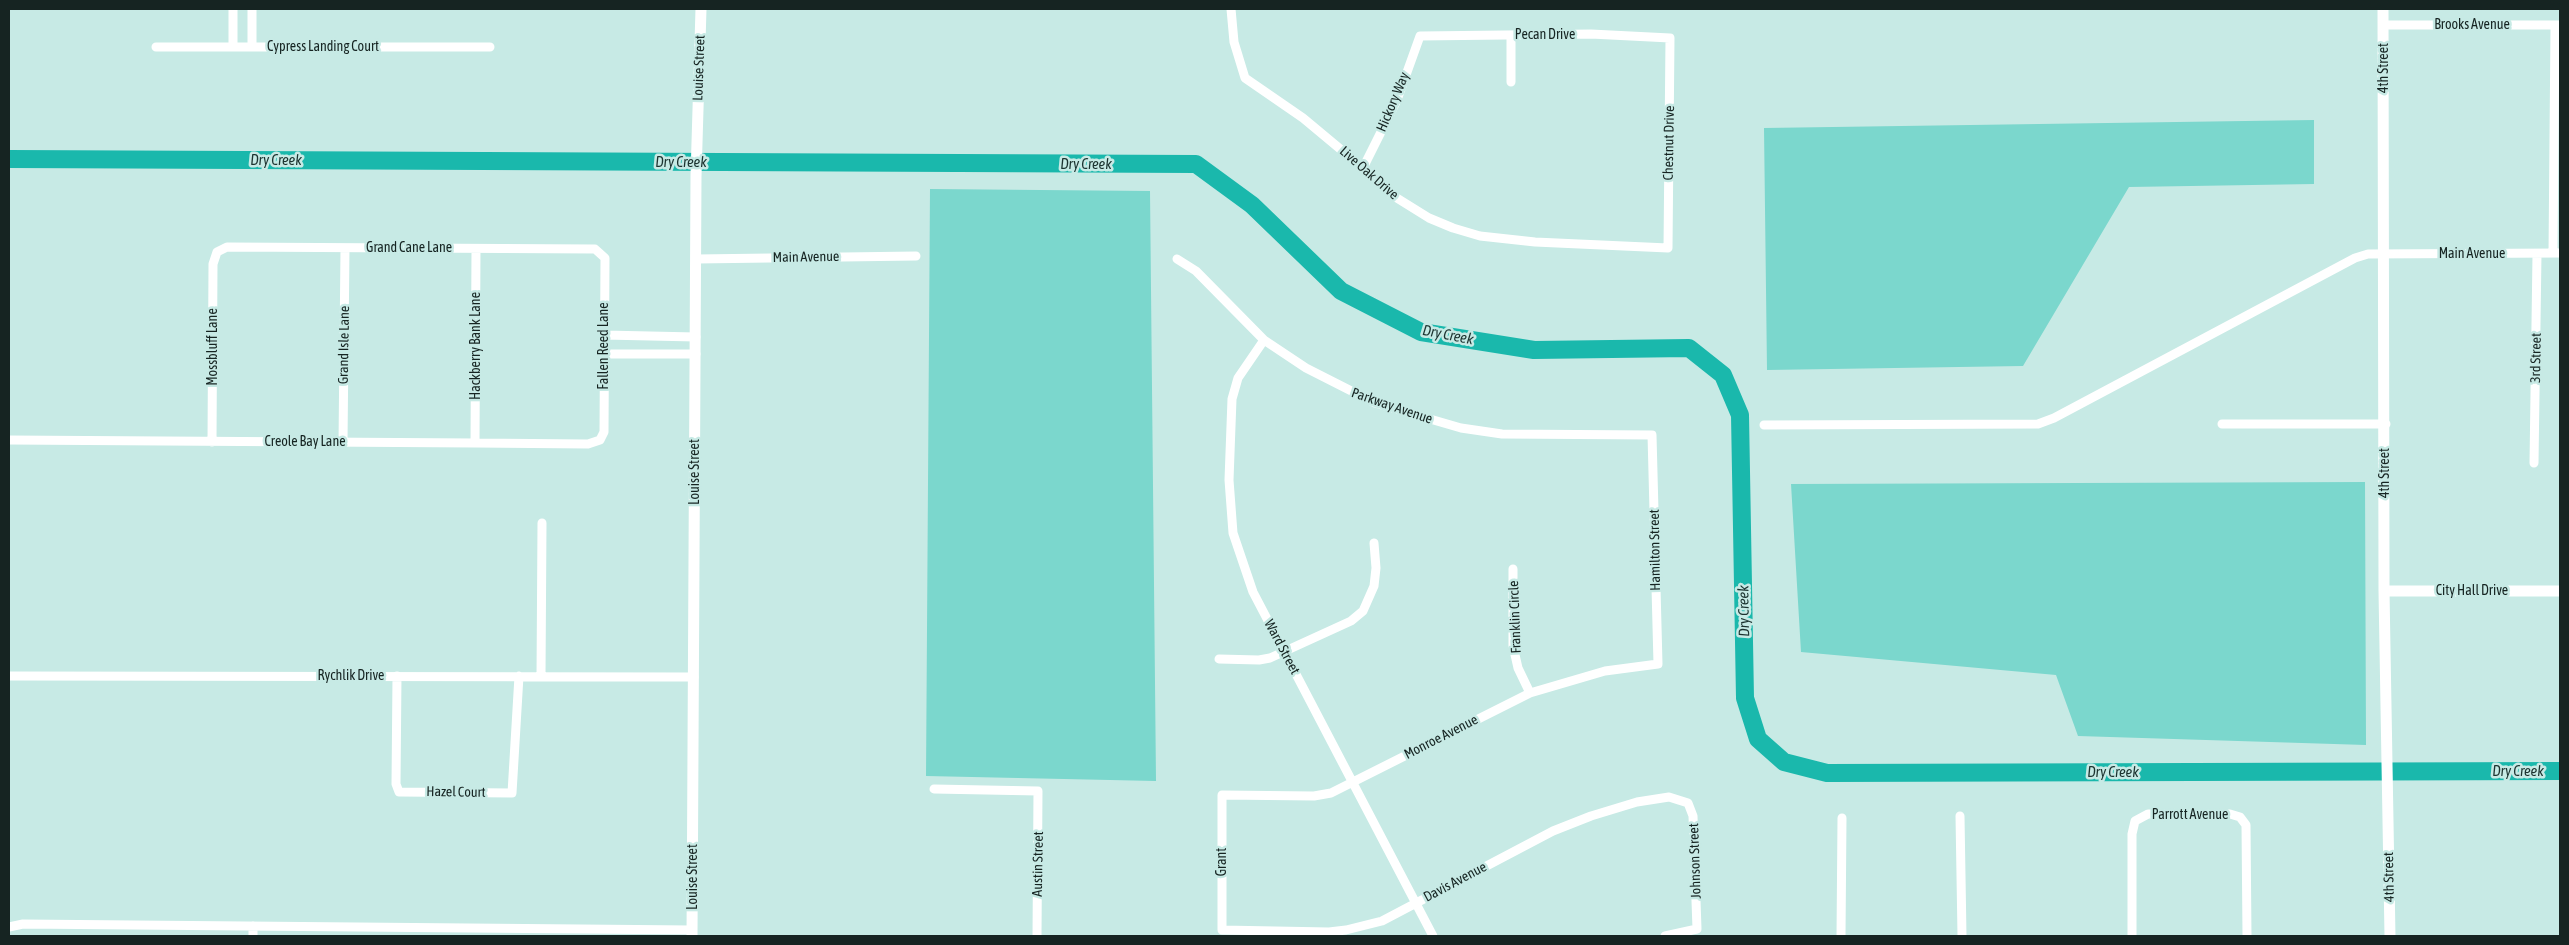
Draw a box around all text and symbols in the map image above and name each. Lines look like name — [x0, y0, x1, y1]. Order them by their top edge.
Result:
street label: Brooks Avenue — [2434, 17, 2510, 33]
street label: Pecan Drive — [1515, 27, 1575, 43]
street label: Louise Street — [689, 35, 709, 101]
street label: Cypress Landing Court — [267, 39, 379, 55]
street label: 4th Street — [2376, 43, 2392, 93]
street label: Hickory Way — [1373, 70, 1413, 134]
street label: Chestnut Drive — [1660, 105, 1678, 181]
street label: Live Oak Drive — [1336, 143, 1402, 203]
water label: Dry Creek — [250, 151, 302, 169]
water label: Dry Creek — [655, 153, 707, 171]
water label: Dry Creek — [1060, 155, 1112, 173]
street label: Grand Cane Lane — [366, 240, 452, 256]
street label: Main Avenue — [2439, 246, 2505, 262]
street label: Main Avenue — [773, 248, 839, 266]
street label: Hackberry Bank Lane — [468, 292, 484, 400]
street label: Fallen Reed Lane — [596, 302, 612, 390]
street label: Grand Isle Lane — [335, 306, 353, 384]
street label: Mossbluff Lane — [205, 308, 221, 386]
water label: Dry Creek — [1421, 321, 1475, 349]
street label: 3rd Street — [2527, 333, 2545, 383]
street label: Parkway Avenue — [1349, 384, 1435, 428]
street label: Creole Bay Lane — [264, 434, 346, 450]
street label: Louise Street — [687, 439, 703, 505]
street label: 4th Street — [2377, 448, 2393, 498]
street label: Hamilton Street — [1646, 509, 1664, 591]
street label: Franklin Circle — [1505, 580, 1525, 654]
street label: City Hall Drive — [2436, 583, 2508, 599]
water label: Dry Creek — [1735, 585, 1753, 637]
street label: Ward Street — [1261, 617, 1303, 677]
street label: Rychlik Drive — [318, 668, 384, 684]
street label: Monroe Avenue — [1401, 711, 1481, 763]
water label: Dry Creek — [2492, 762, 2544, 780]
water label: Dry Creek — [2087, 763, 2139, 781]
street label: Hazel Court — [426, 783, 486, 801]
street label: Parrott Avenue — [2152, 807, 2228, 823]
street label: Johnson Street — [1685, 823, 1705, 899]
street label: Austin Street — [1029, 831, 1047, 897]
street label: Louise Street — [685, 844, 701, 910]
street label: Grant — [1214, 848, 1230, 876]
street label: 4th Street — [2380, 852, 2398, 902]
street label: Davis Avenue — [1421, 858, 1489, 906]

